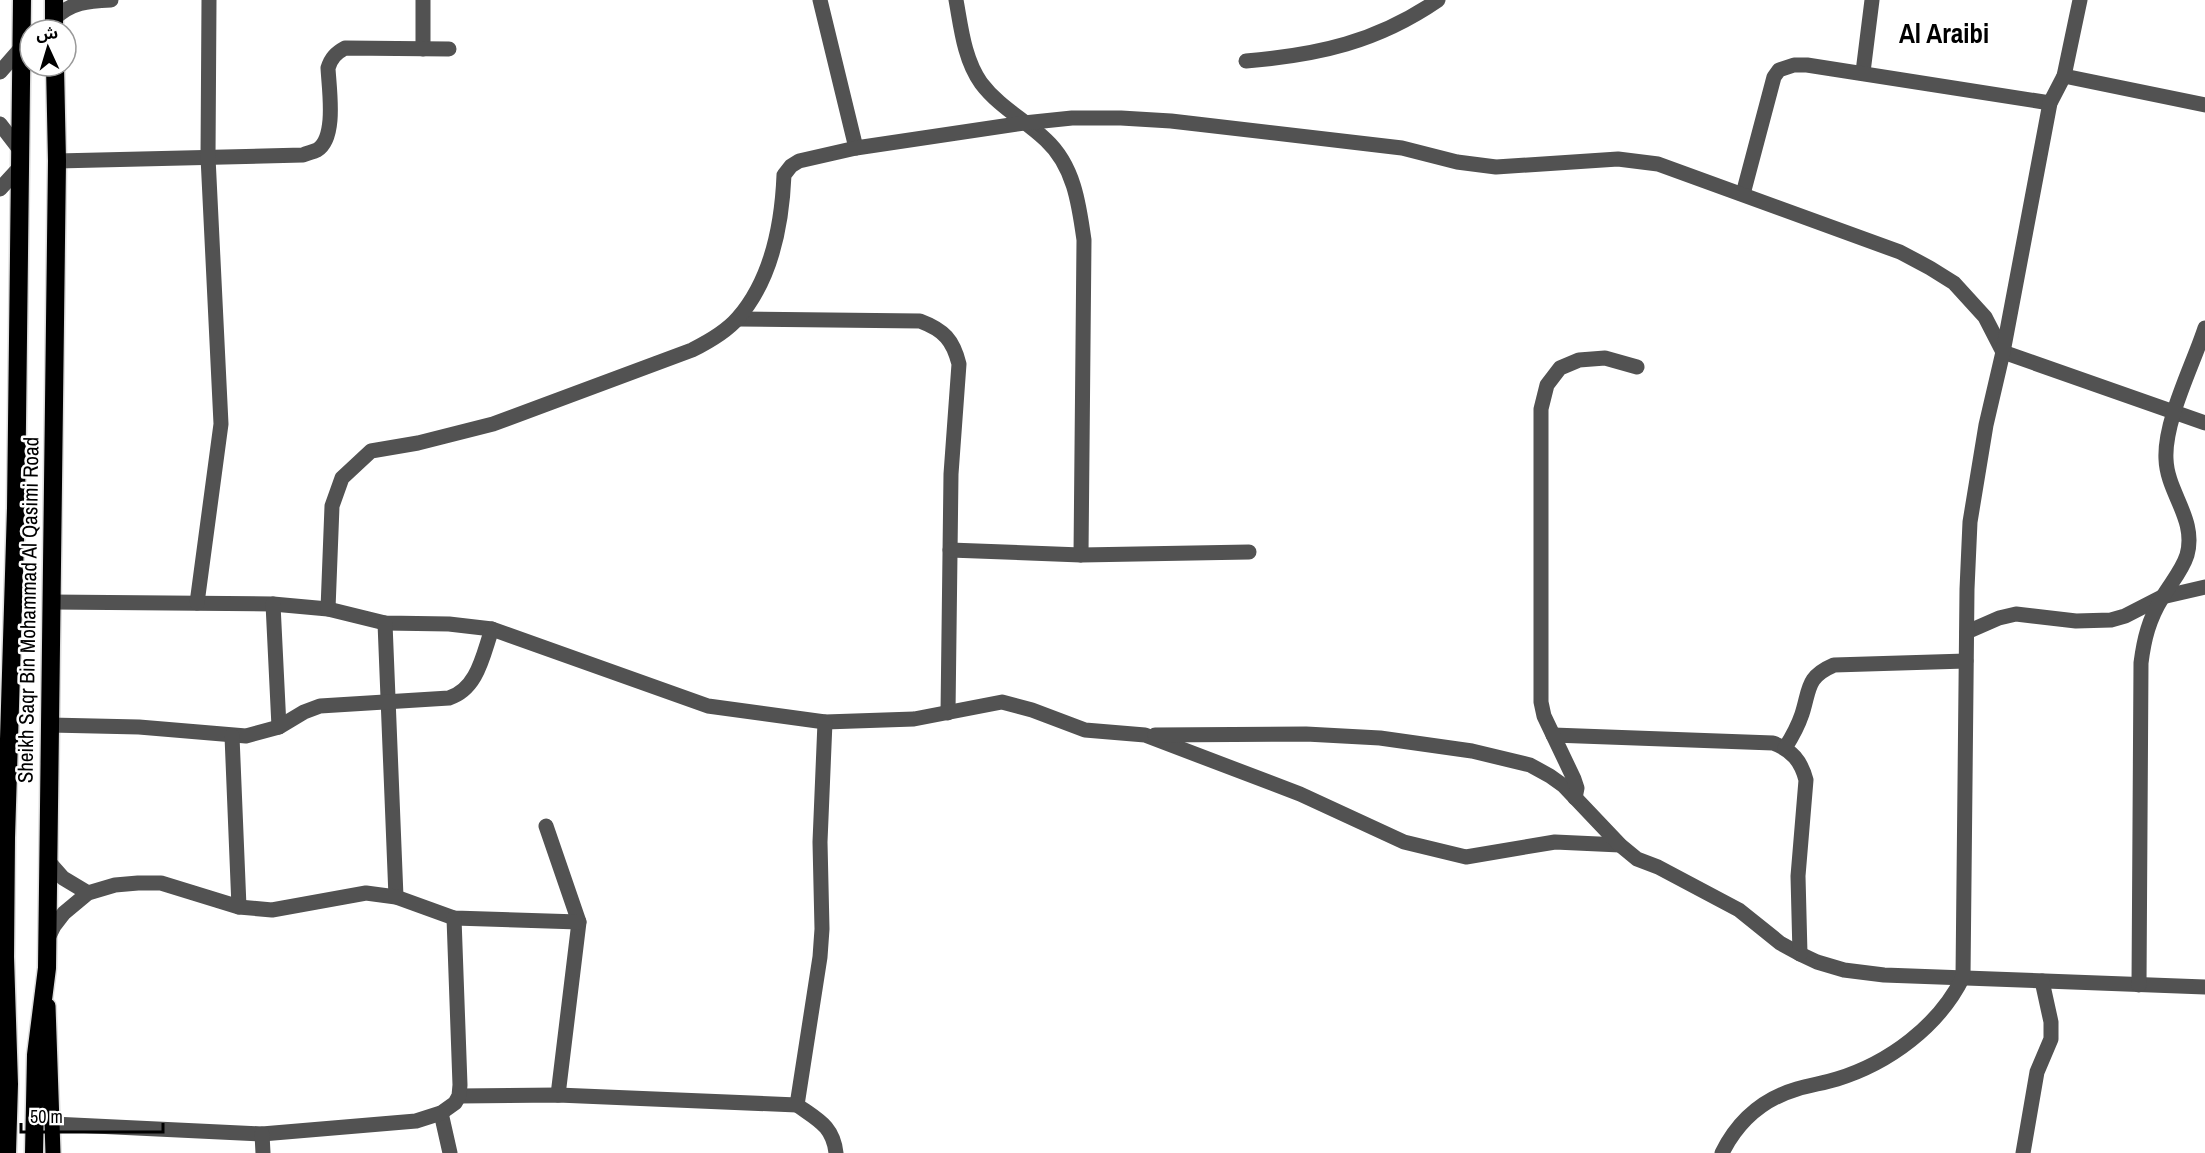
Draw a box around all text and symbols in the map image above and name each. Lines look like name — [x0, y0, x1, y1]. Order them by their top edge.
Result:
district label: Al Araibi — [1899, 15, 1989, 51]
north arrow — [18, 18, 78, 78]
text: ش — [35, 21, 59, 45]
street label: Sheikh Saqr Bin Mohammad Al Qasimi Road — [10, 437, 46, 783]
scale bar — [21, 1096, 164, 1134]
text: 50 m — [30, 1104, 63, 1129]

